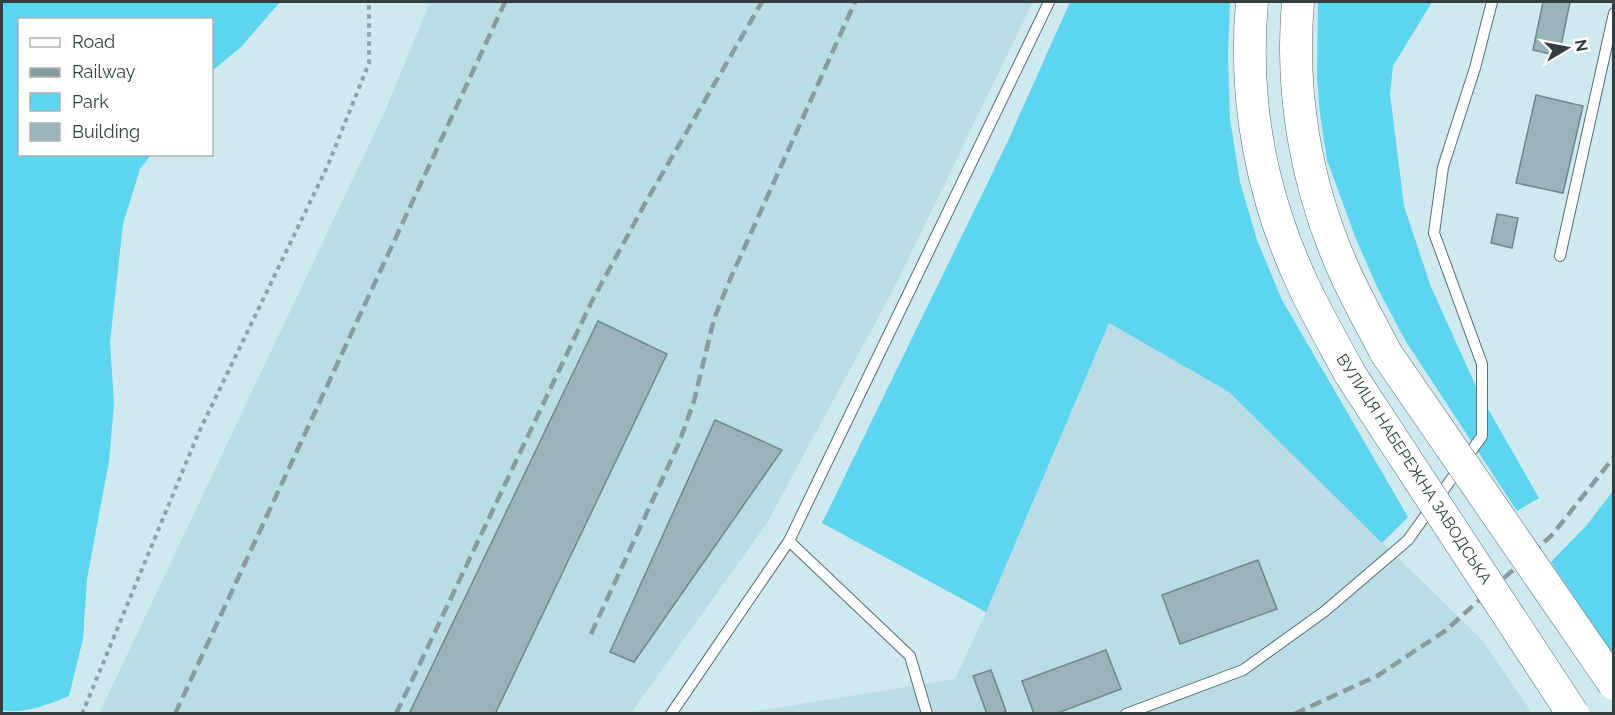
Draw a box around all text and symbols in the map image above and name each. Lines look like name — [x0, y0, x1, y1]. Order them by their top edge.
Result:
legend — [18, 18, 213, 156]
north arrow — [1537, 18, 1597, 78]
text: Road — [72, 31, 115, 52]
text: N — [1571, 38, 1592, 53]
text: Railway — [72, 61, 136, 82]
text: Park — [72, 91, 109, 112]
text: Building — [72, 121, 140, 142]
street label: ВУЛИЦЯ НАБЕРЕЖНА ЗАВОДСЬКА — [1332, 350, 1496, 588]

